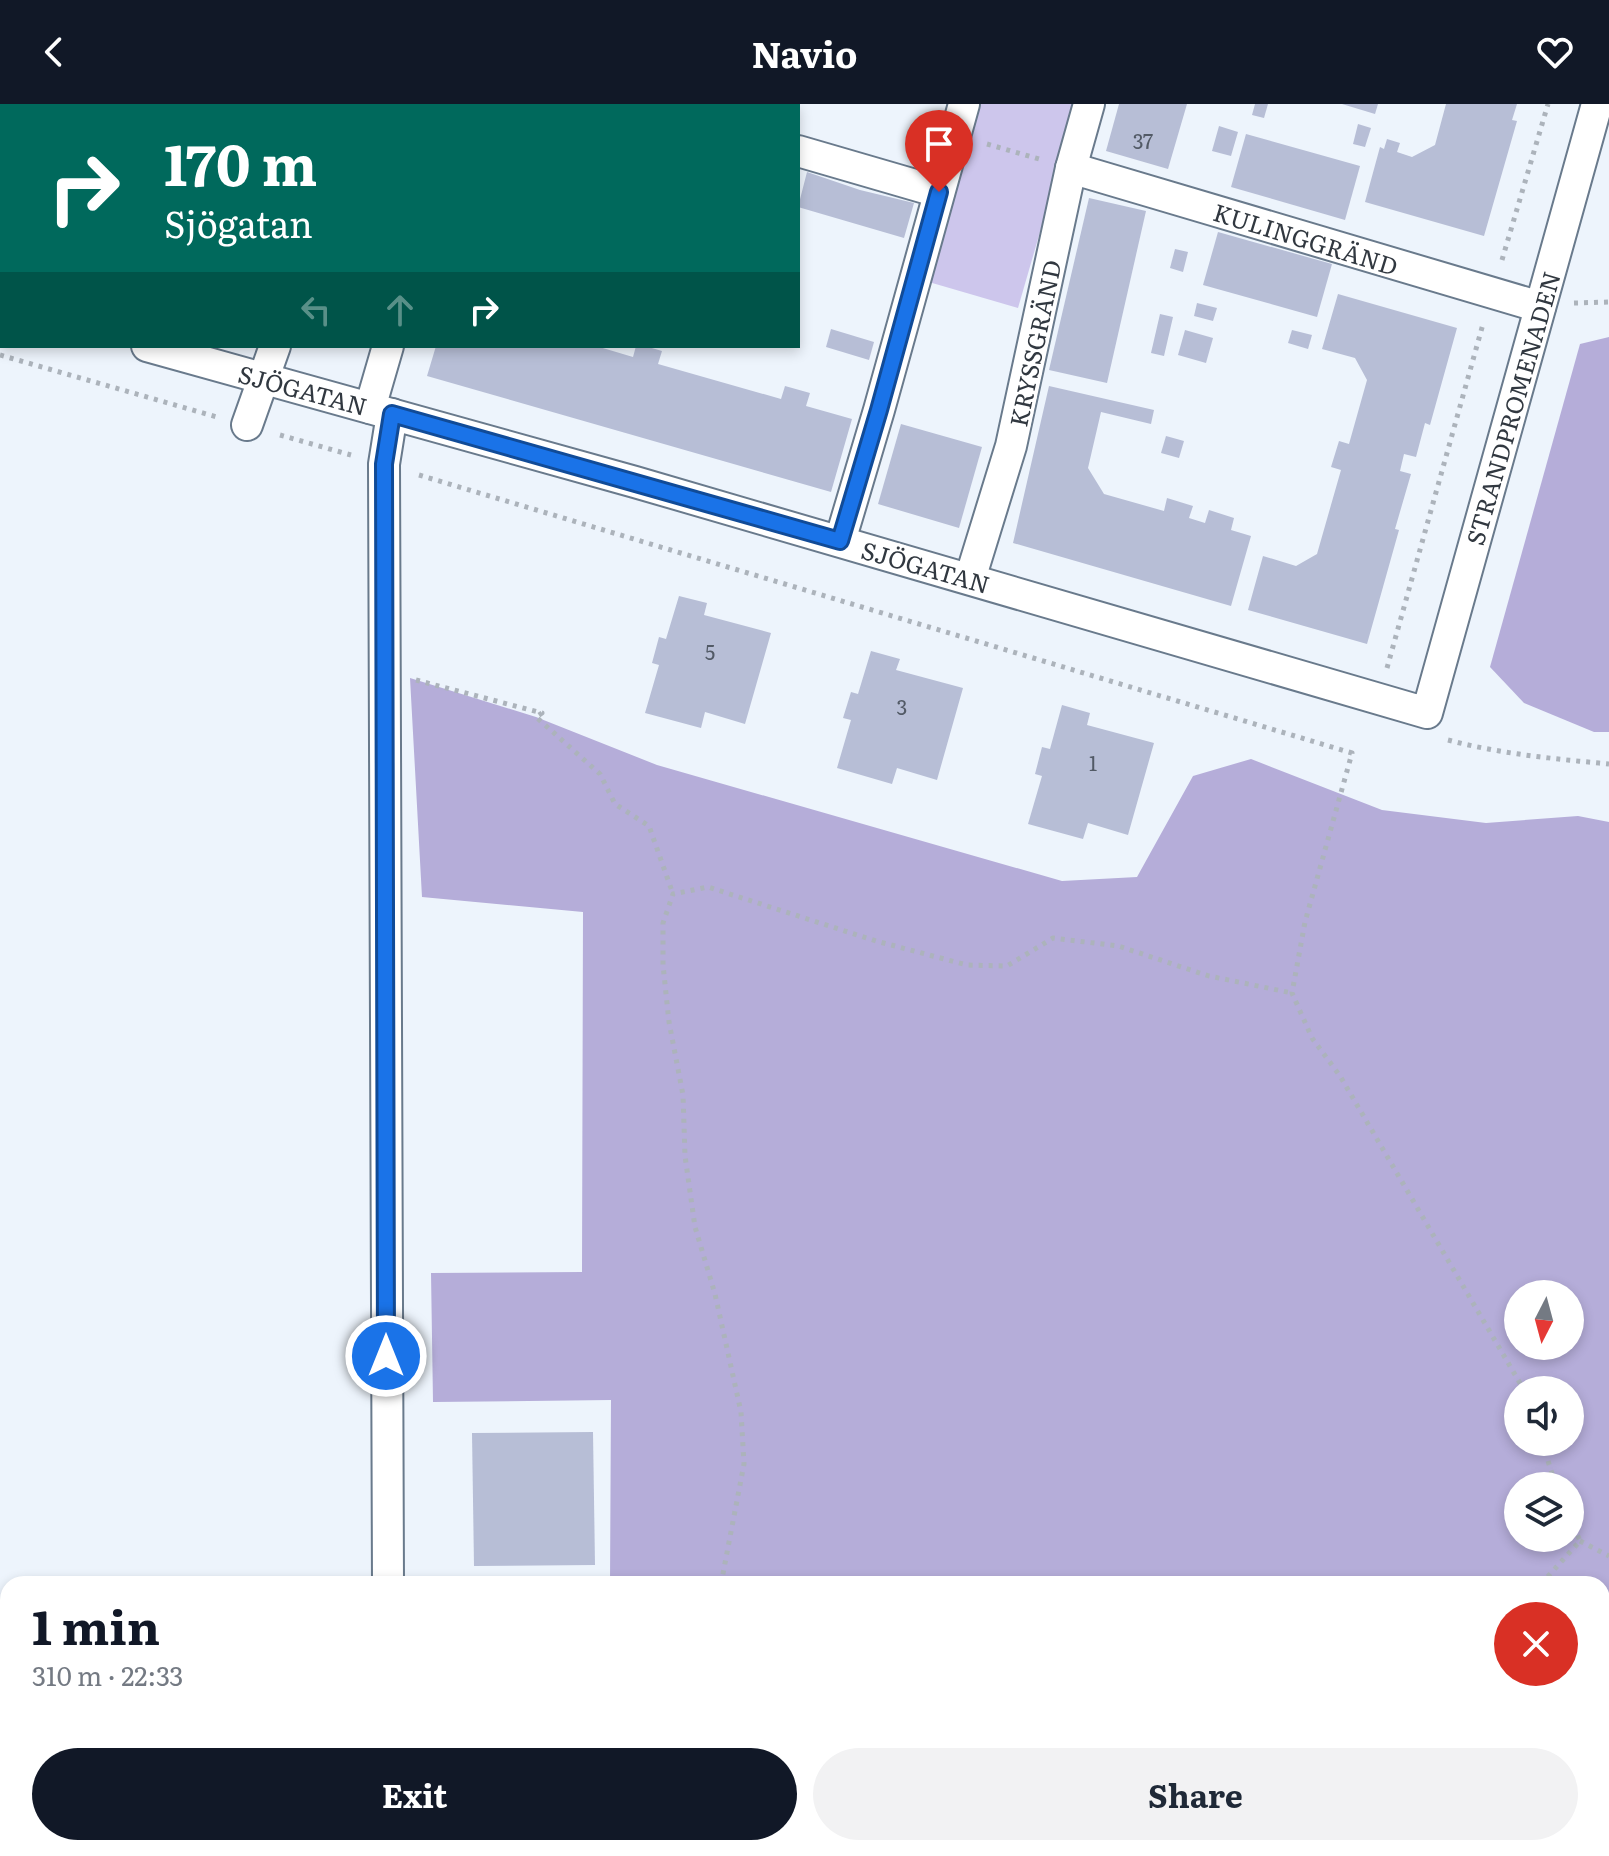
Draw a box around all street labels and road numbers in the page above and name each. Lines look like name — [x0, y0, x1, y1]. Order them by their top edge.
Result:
street label: KULINGGRÄND — [1209, 193, 1403, 283]
street label: KRYSSGRÄND — [999, 256, 1069, 430]
street label: STRANDPROMENADEN — [1456, 267, 1568, 549]
street label: SJÖGATAN — [235, 355, 371, 423]
street label: SJÖGATAN — [858, 531, 994, 601]

